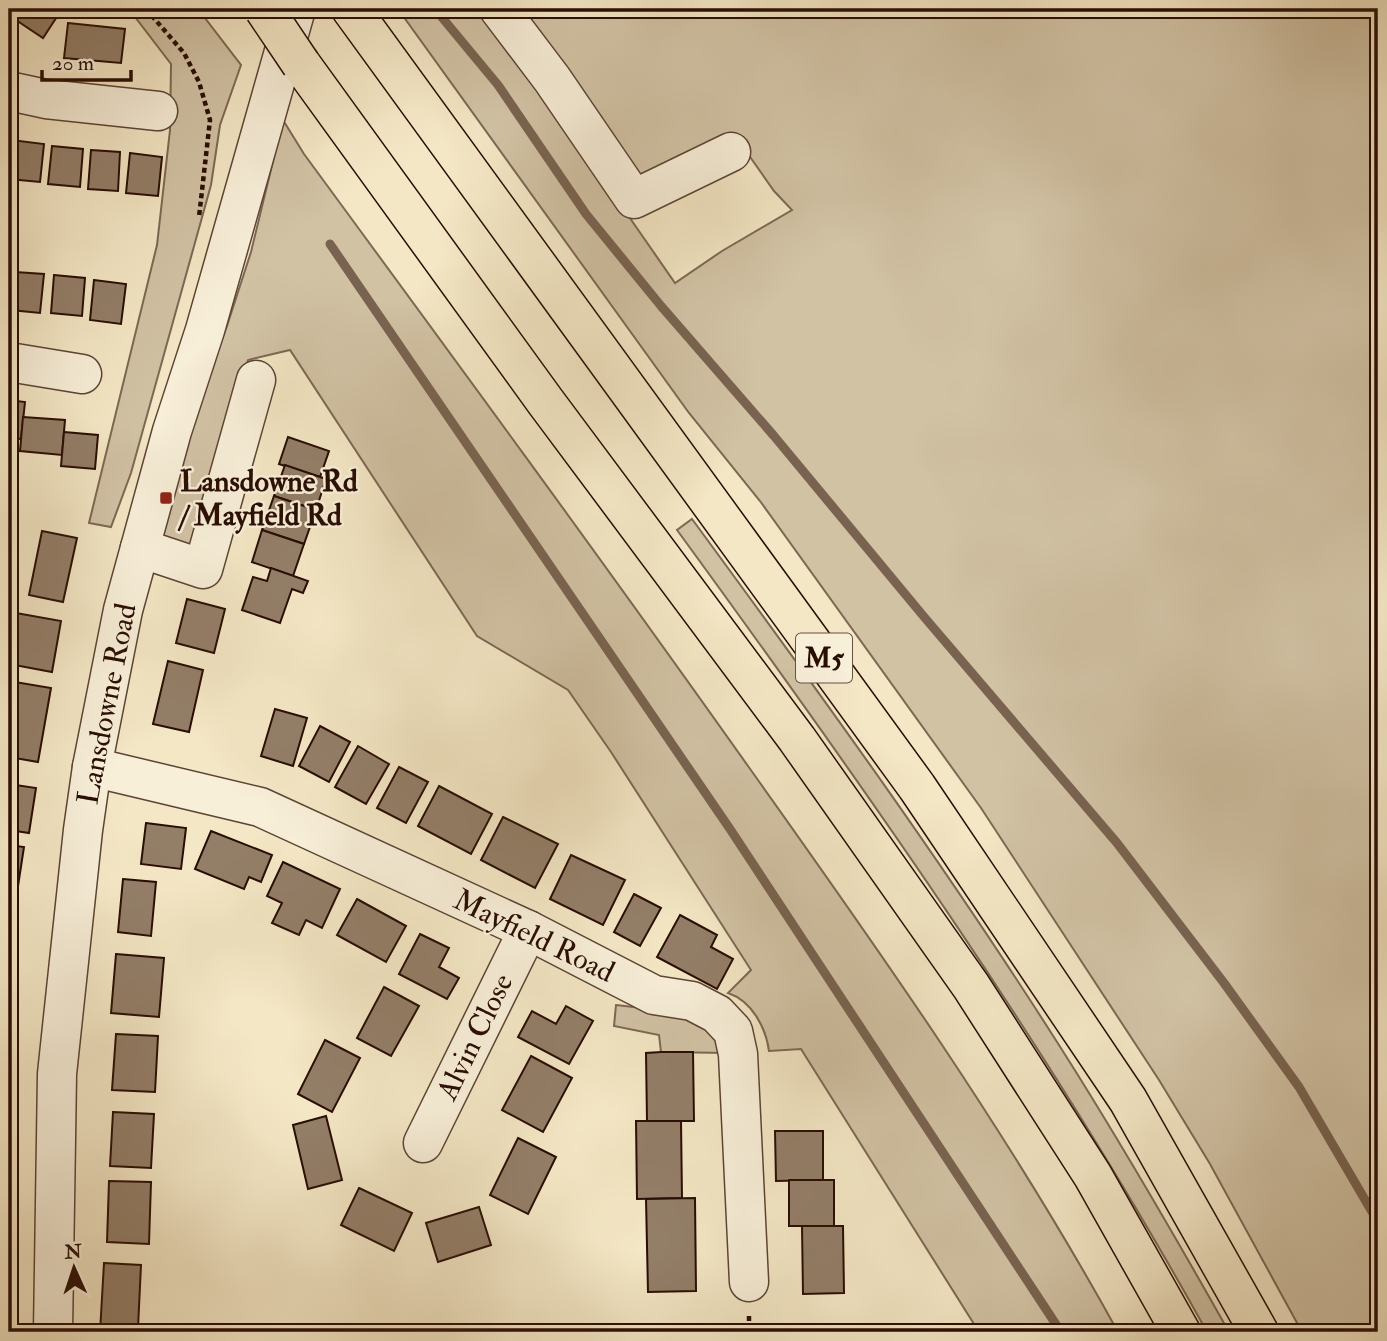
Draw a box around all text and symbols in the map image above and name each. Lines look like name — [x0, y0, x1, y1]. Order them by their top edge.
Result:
scale bar — [42, 38, 131, 82]
text: 20 m — [52, 50, 94, 77]
place label: Lansdowne Rd / Mayfield Rd — [177, 463, 358, 534]
marker: Lansdowne Rd / Mayfield Rd — [158, 490, 174, 506]
street label: Lansdowne Road — [69, 600, 145, 808]
road number: M5 — [796, 634, 852, 682]
street label: Mayfield Road — [447, 881, 621, 991]
street label: Alvin Close — [428, 968, 521, 1107]
north arrow — [38, 1232, 108, 1302]
text: N — [63, 1240, 83, 1265]

